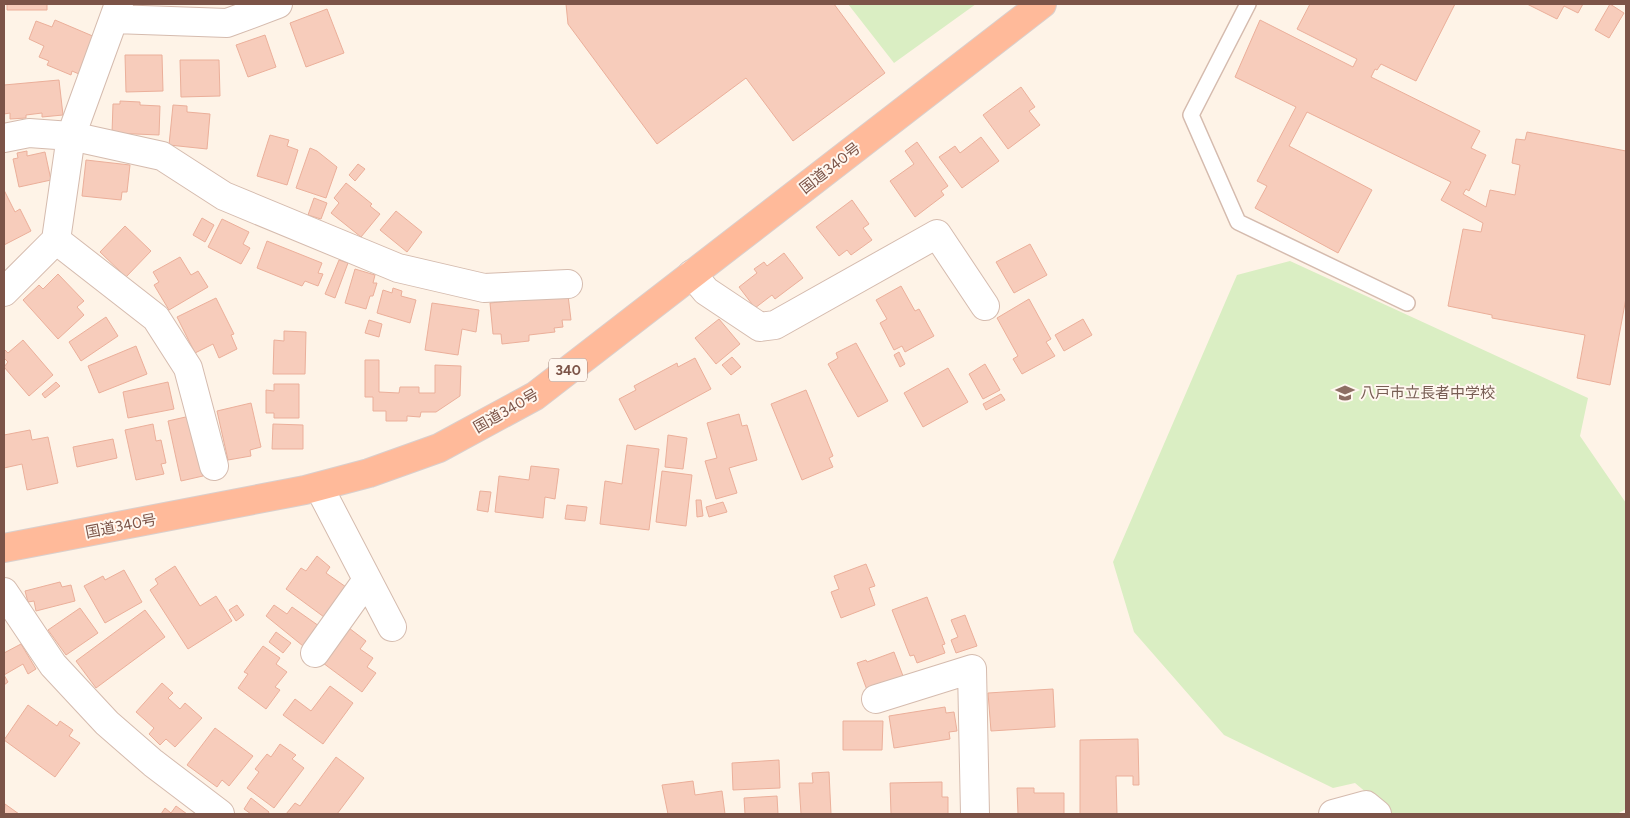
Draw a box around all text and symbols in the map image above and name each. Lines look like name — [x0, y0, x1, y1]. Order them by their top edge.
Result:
street label: 国道340号 — [796, 139, 864, 197]
road number: 340 — [549, 358, 587, 382]
school or university icon: 八戸市立長者中学校 — [1334, 382, 1356, 404]
place label: 八戸市立長者中学校 — [1360, 384, 1495, 402]
street label: 国道340号 — [470, 385, 542, 437]
street label: 国道340号 — [84, 510, 158, 542]

